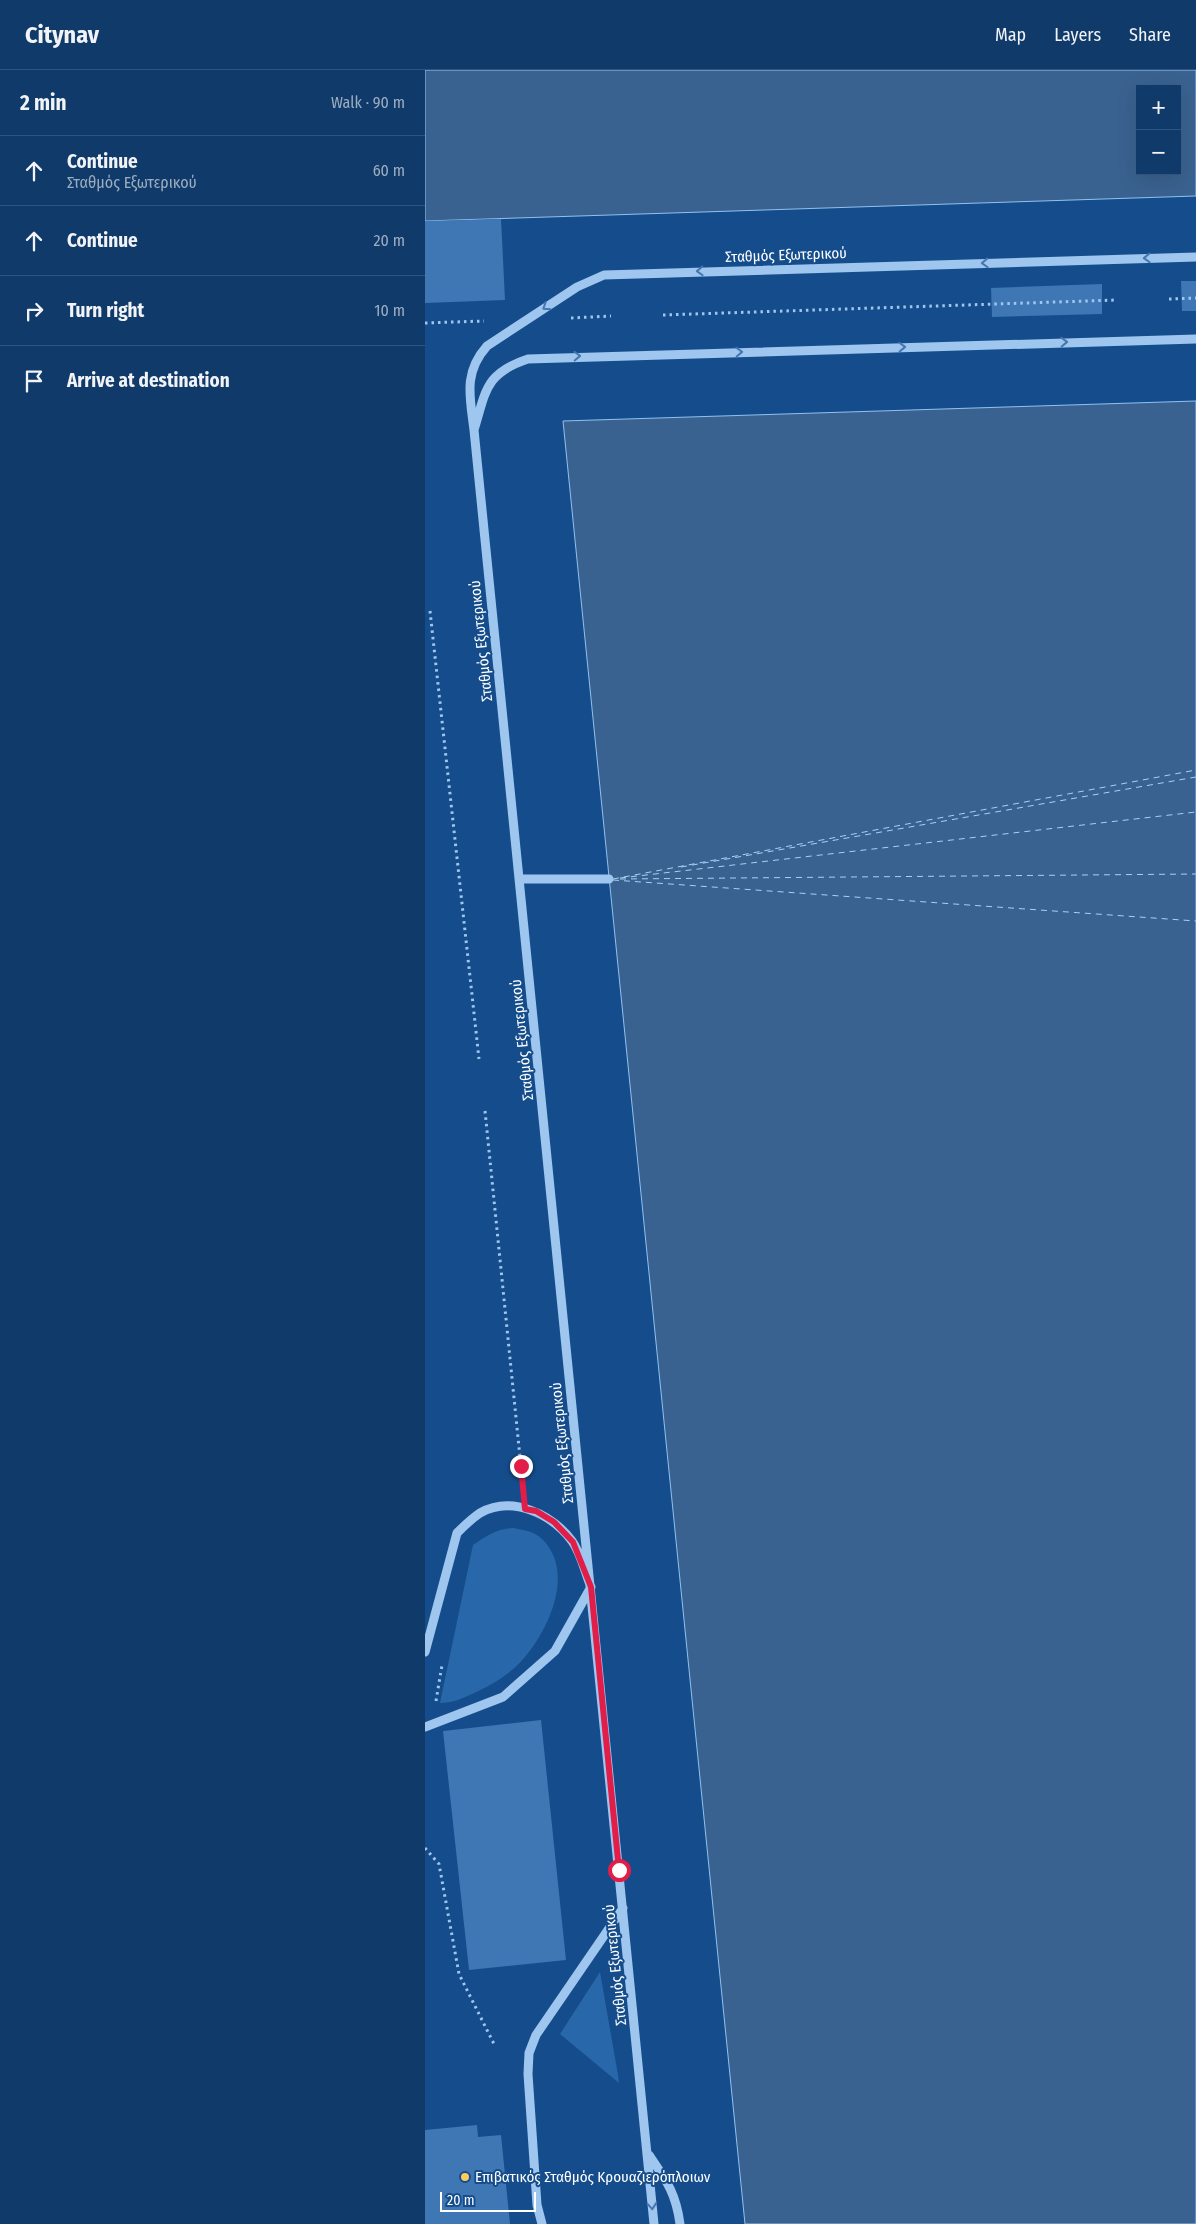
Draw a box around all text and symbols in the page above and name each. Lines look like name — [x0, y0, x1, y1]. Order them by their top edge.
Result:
text: Citynav — [25, 21, 99, 49]
text: Map — [995, 24, 1026, 46]
text: Layers — [1054, 24, 1101, 46]
text: Share — [1129, 24, 1171, 46]
map controls — [1136, 85, 1181, 175]
button: + — [1136, 85, 1181, 130]
text: 2 min — [20, 90, 67, 116]
text: Walk · 90 m — [331, 93, 405, 112]
button: − — [1136, 130, 1181, 175]
text: Continue — [67, 150, 138, 173]
icon: ahead — [20, 157, 48, 185]
text: 60 m — [373, 161, 405, 180]
text: Σταθμός Εξωτερικού — [67, 173, 197, 192]
icon: ahead — [20, 227, 48, 255]
text: Continue — [67, 229, 138, 252]
text: 20 m — [374, 231, 405, 250]
street label: Σταθμός Εξωτερικού — [725, 244, 847, 266]
one-way arrow — [1143, 253, 1151, 264]
one-way arrow — [981, 258, 988, 268]
one-way arrow — [696, 266, 704, 276]
icon: right — [20, 297, 48, 325]
text: Turn right — [67, 299, 144, 322]
one-way arrow — [543, 300, 552, 310]
text: 10 m — [374, 301, 405, 320]
one-way arrow — [1060, 337, 1068, 348]
one-way arrow — [898, 342, 906, 352]
one-way arrow — [736, 347, 744, 357]
one-way arrow — [573, 351, 581, 362]
icon: arrive — [20, 367, 48, 395]
text: Arrive at destination — [67, 369, 230, 392]
street label: Σταθμός Εξωτερικού — [466, 580, 496, 702]
street label: Σταθμός Εξωτερικού — [507, 979, 537, 1101]
street label: Σταθμός Εξωτερικού — [547, 1382, 577, 1504]
route end — [510, 1455, 533, 1478]
route start — [608, 1859, 631, 1882]
street label: Σταθμός Εξωτερικού — [600, 1904, 630, 2026]
place label: Επιβατικός Σταθμός Κρουαζιερόπλοιων — [475, 2168, 711, 2186]
marker: Επιβατικός Σταθμός Κρουαζιερόπλοιων — [459, 2171, 471, 2183]
scale bar — [440, 2189, 536, 2212]
text: 20 m — [447, 2192, 475, 2209]
one-way arrow — [647, 2202, 658, 2210]

